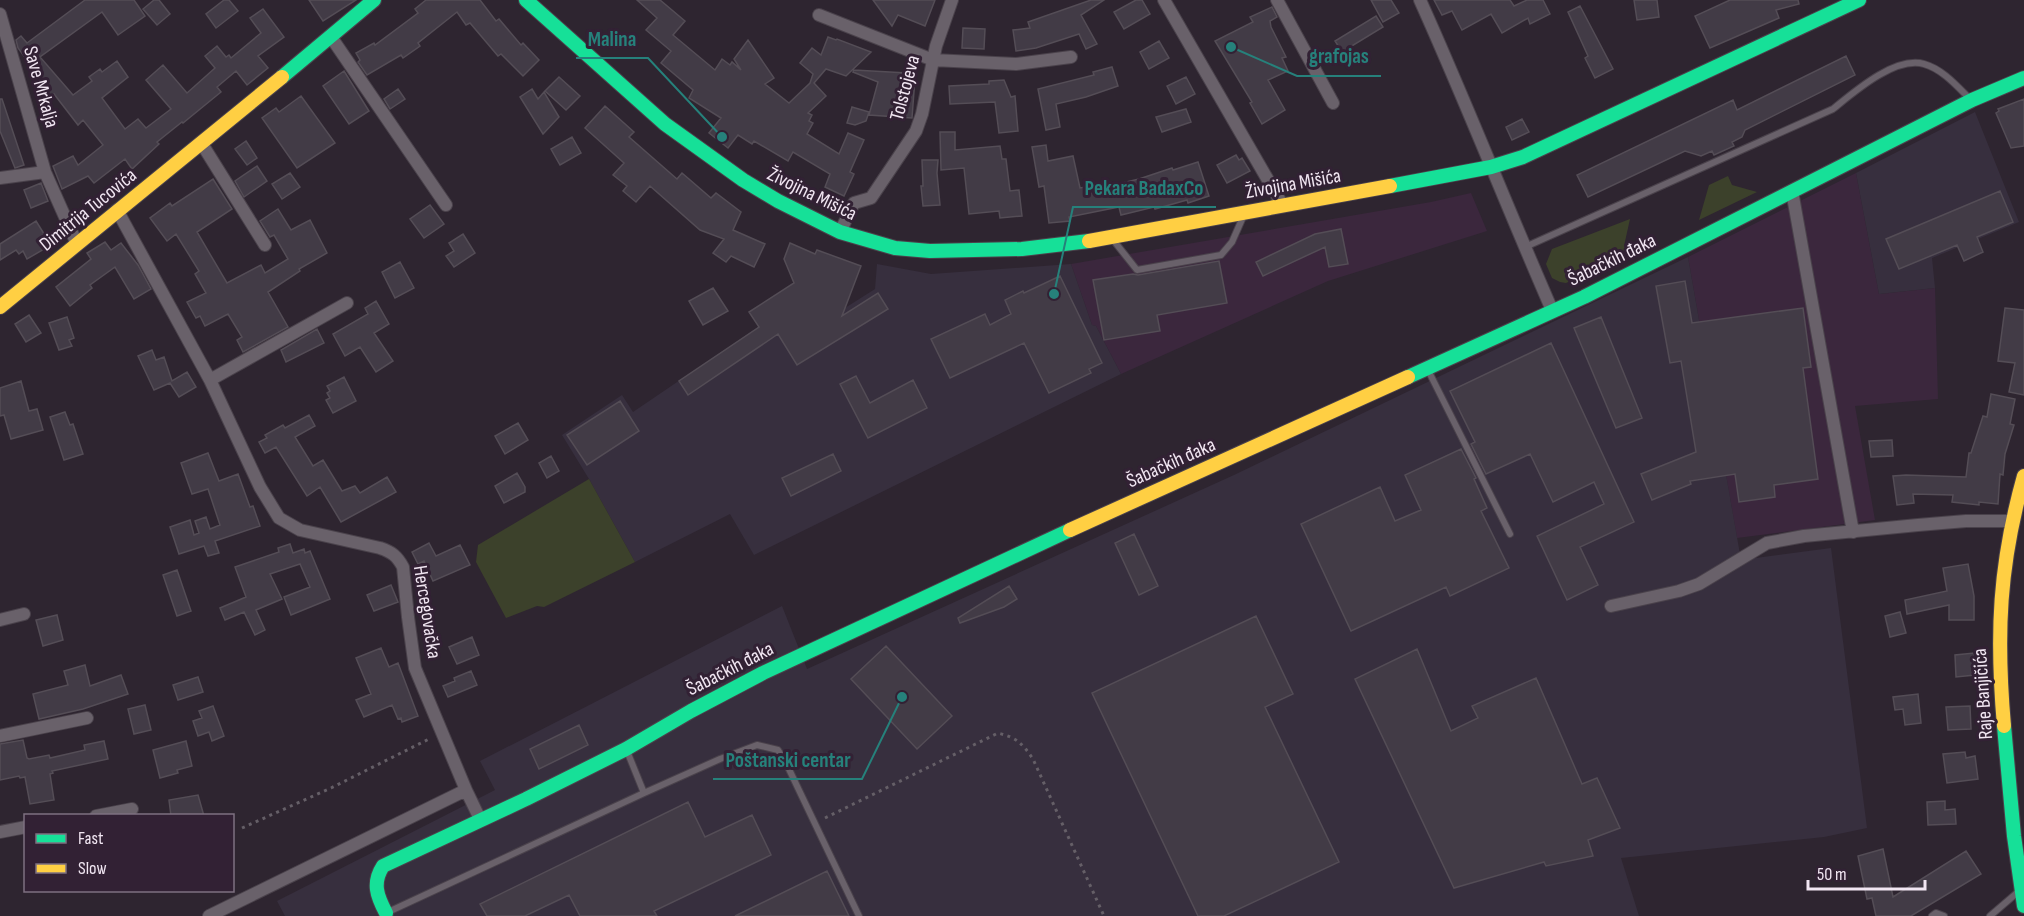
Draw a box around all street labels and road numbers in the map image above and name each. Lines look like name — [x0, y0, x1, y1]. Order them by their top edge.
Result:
street label: Save Mrkalja — [18, 44, 64, 130]
street label: Tolstojeva — [885, 53, 925, 123]
street label: Živojina Mišića — [763, 162, 861, 226]
street label: Dimitrija Tucovića — [35, 164, 141, 256]
street label: Živojina Mišića — [1243, 164, 1343, 204]
street label: Šabačkih đaka — [1564, 228, 1660, 292]
street label: Šabačkih đaka — [1123, 433, 1219, 493]
street label: Hercegovačka — [408, 564, 446, 660]
street label: Šabačkih đaka — [682, 637, 778, 701]
street label: Raje Banjičića — [1968, 648, 1998, 740]

